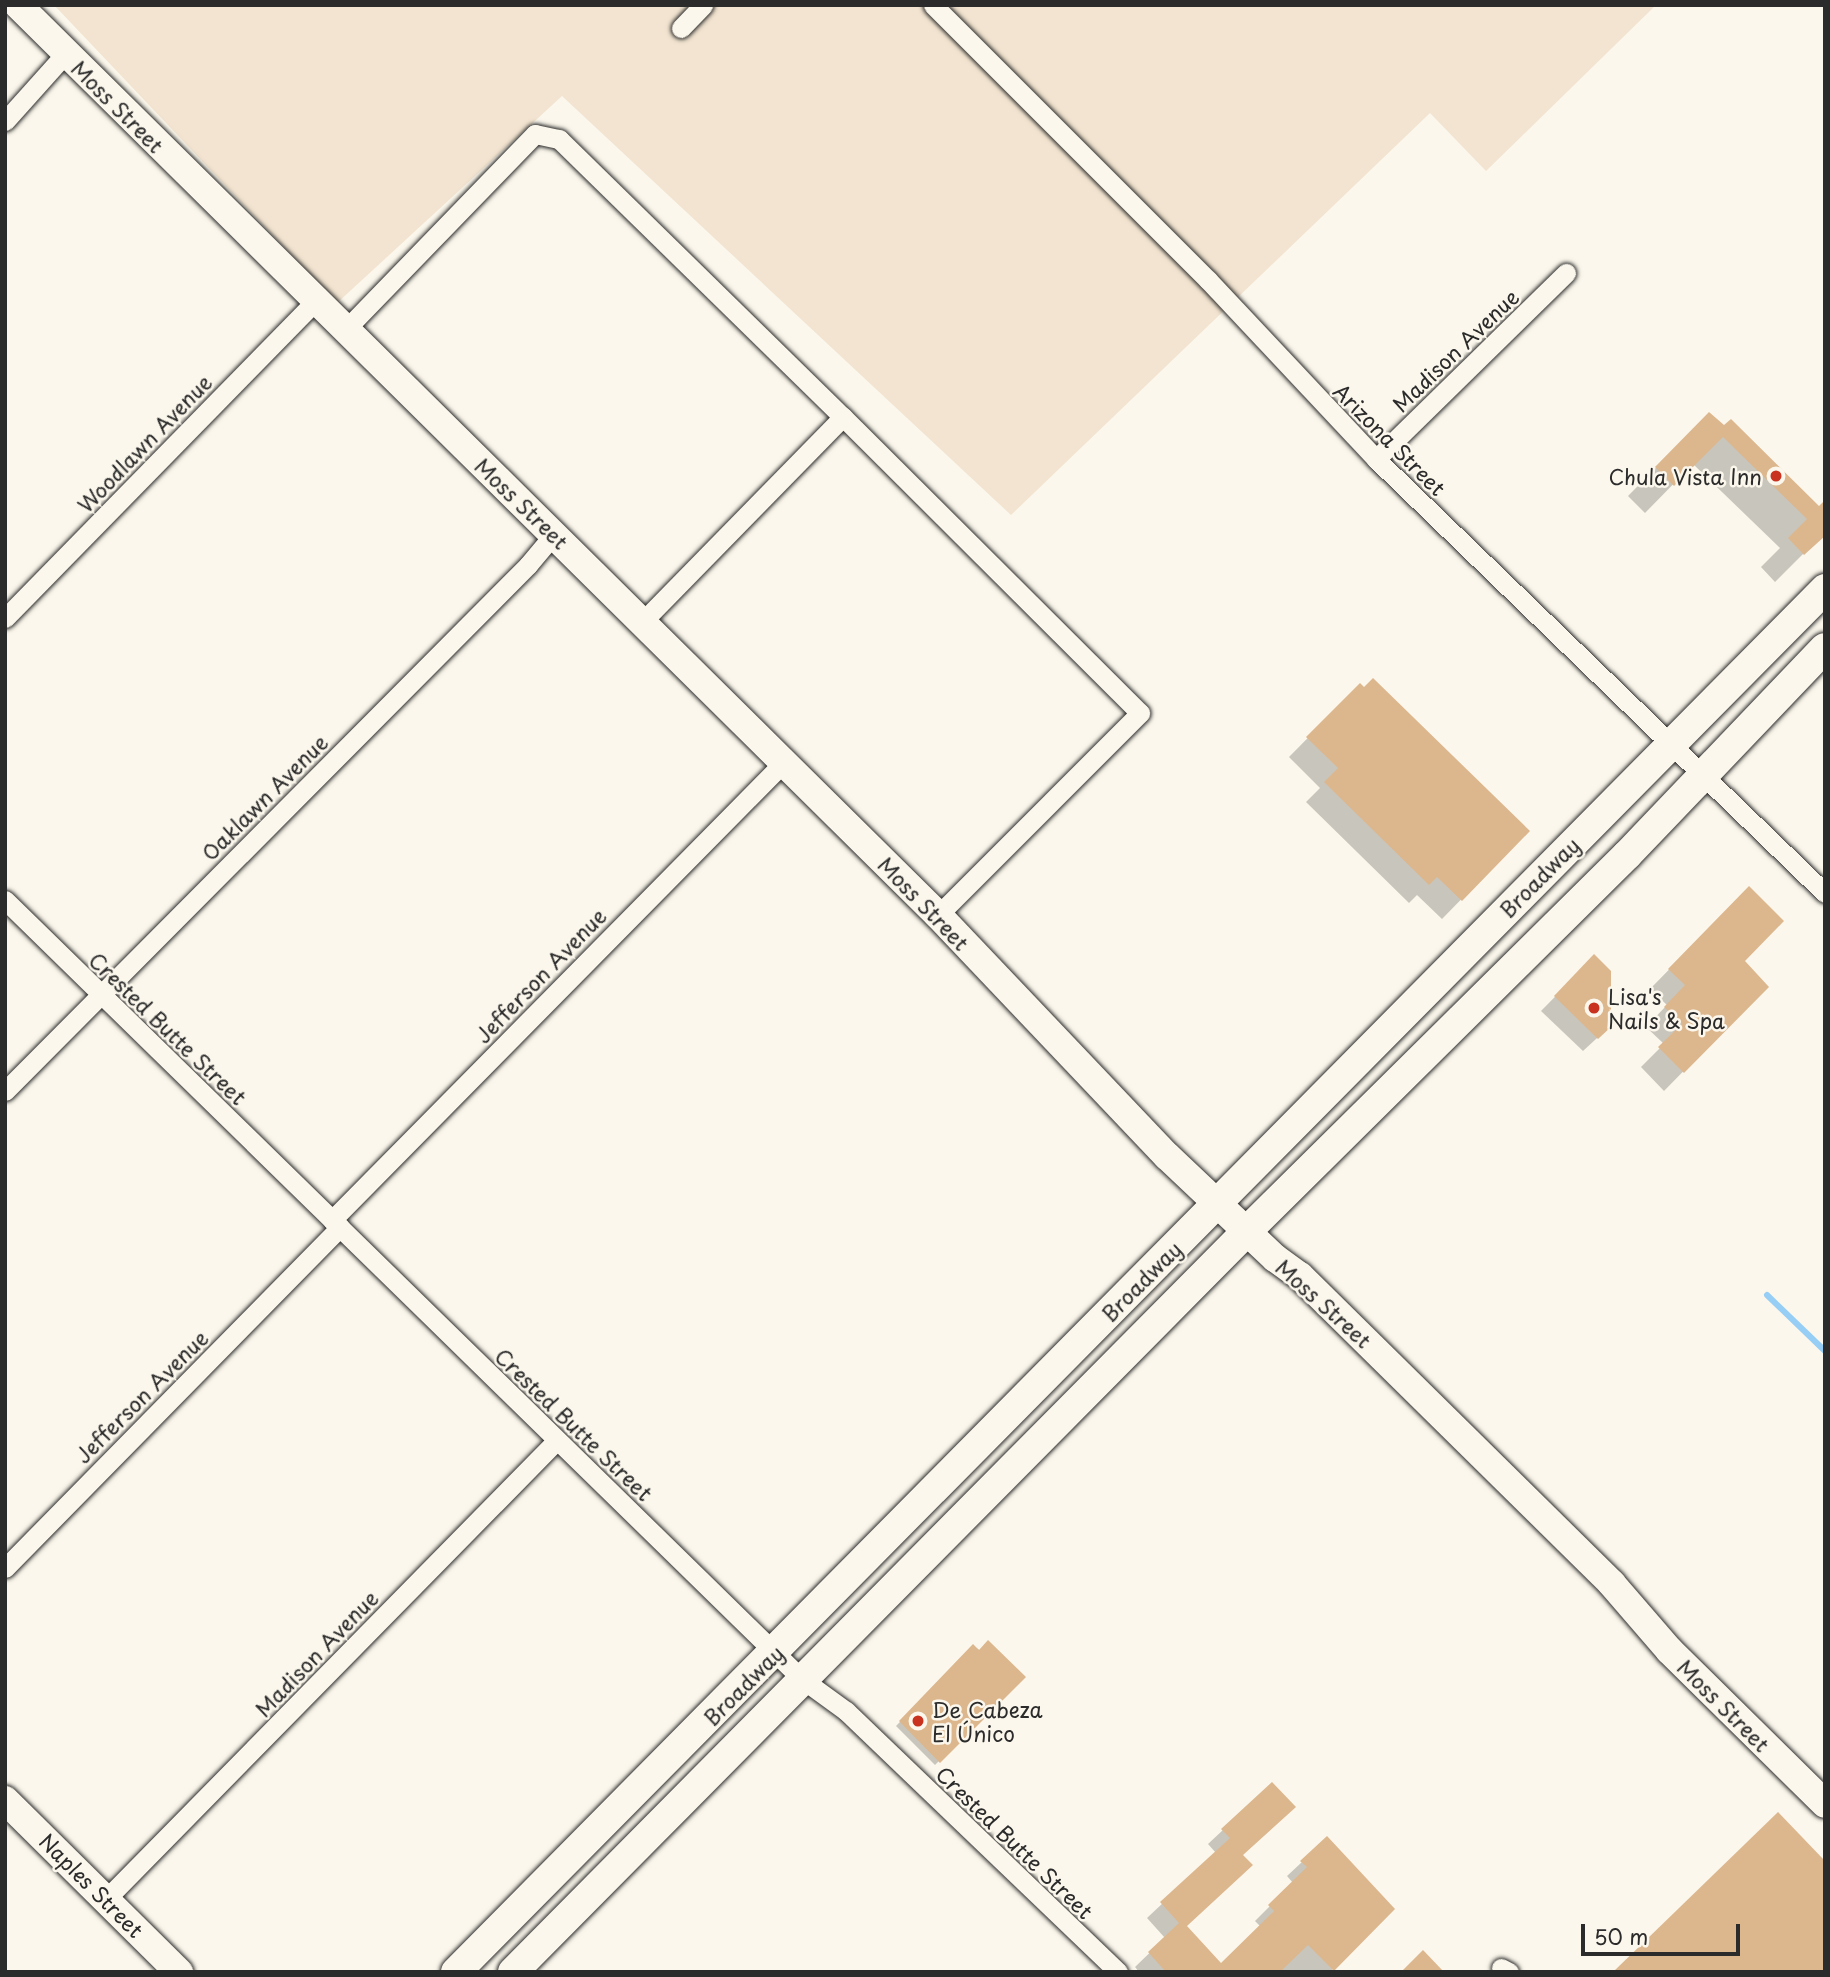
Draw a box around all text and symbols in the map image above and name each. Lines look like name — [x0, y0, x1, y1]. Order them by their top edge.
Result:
street label: Moss Street — [67, 55, 169, 157]
street label: Madison Avenue — [1388, 284, 1522, 416]
street label: Woodlawn Avenue — [72, 369, 216, 517]
street label: Arizona Street — [1329, 378, 1451, 500]
street label: Moss Street — [470, 452, 574, 554]
place label: Chula Vista Inn — [1608, 463, 1762, 489]
marker: Chula Vista Inn — [1768, 468, 1784, 484]
street label: Oaklawn Avenue — [196, 729, 332, 865]
street label: Broadway — [1494, 832, 1584, 922]
street label: Moss Street — [873, 851, 975, 955]
street label: Jefferson Avenue — [471, 904, 609, 1046]
street label: Crested Butte Street — [84, 946, 252, 1110]
place label: Lisa's Nails & Spa — [1608, 983, 1727, 1033]
marker: Lisa's Nails & Spa — [1586, 1000, 1602, 1016]
street label: Broadway — [1096, 1236, 1186, 1326]
street label: Moss Street — [1271, 1253, 1377, 1353]
street label: Jefferson Avenue — [71, 1326, 211, 1466]
street label: Crested Butte Street — [490, 1342, 658, 1506]
street label: Madison Avenue — [250, 1586, 382, 1720]
street label: Broadway — [698, 1640, 788, 1730]
street label: Moss Street — [1673, 1654, 1775, 1756]
place label: De Cabeza El Único — [932, 1696, 1041, 1746]
marker: De Cabeza El Único — [910, 1713, 926, 1729]
street label: Crested Butte Street — [931, 1760, 1099, 1924]
street label: Naples Street — [34, 1827, 150, 1943]
scale bar — [1585, 1910, 1744, 1954]
text: 50 m — [1594, 1920, 1648, 1952]

